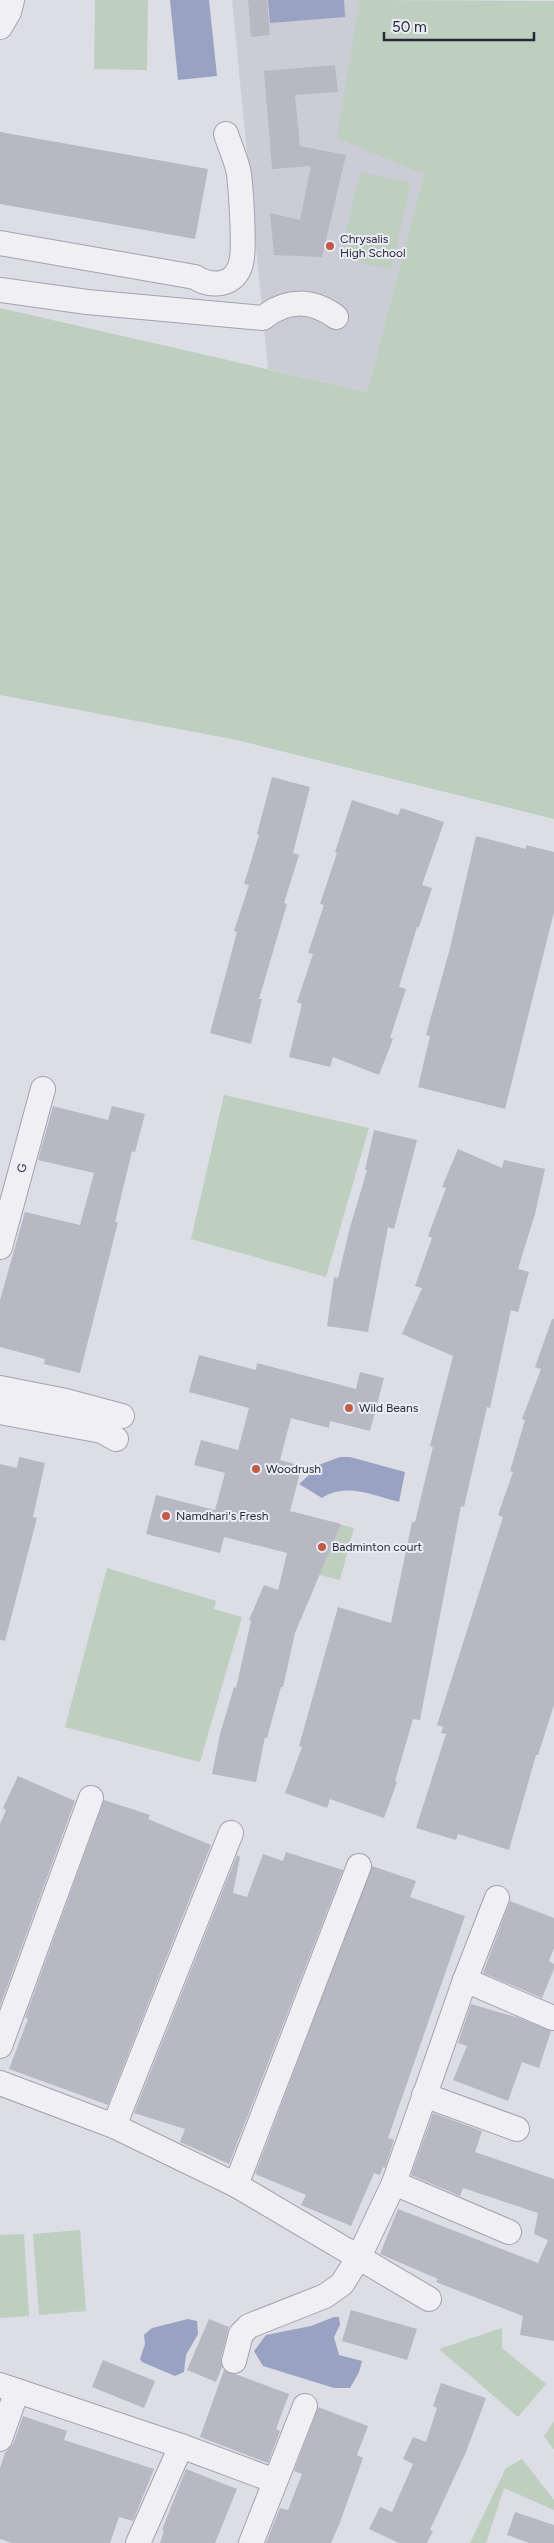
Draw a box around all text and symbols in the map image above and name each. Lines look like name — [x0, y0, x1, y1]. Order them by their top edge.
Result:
scale bar — [384, 10, 534, 42]
text: 50 m — [392, 18, 427, 36]
place label: Chrysalis High School — [340, 232, 406, 260]
marker: Chrysalis High School — [324, 240, 336, 252]
street label: G — [14, 1162, 30, 1174]
place label: Wild Beans — [359, 1401, 419, 1415]
marker: Wild Beans — [343, 1402, 355, 1414]
place label: Woodrush — [266, 1462, 321, 1476]
marker: Woodrush — [250, 1463, 262, 1475]
place label: Namdhari's Fresh — [176, 1509, 269, 1523]
marker: Namdhari's Fresh — [160, 1510, 172, 1522]
place label: Badminton court — [332, 1540, 423, 1554]
marker: Badminton court — [316, 1541, 328, 1553]

